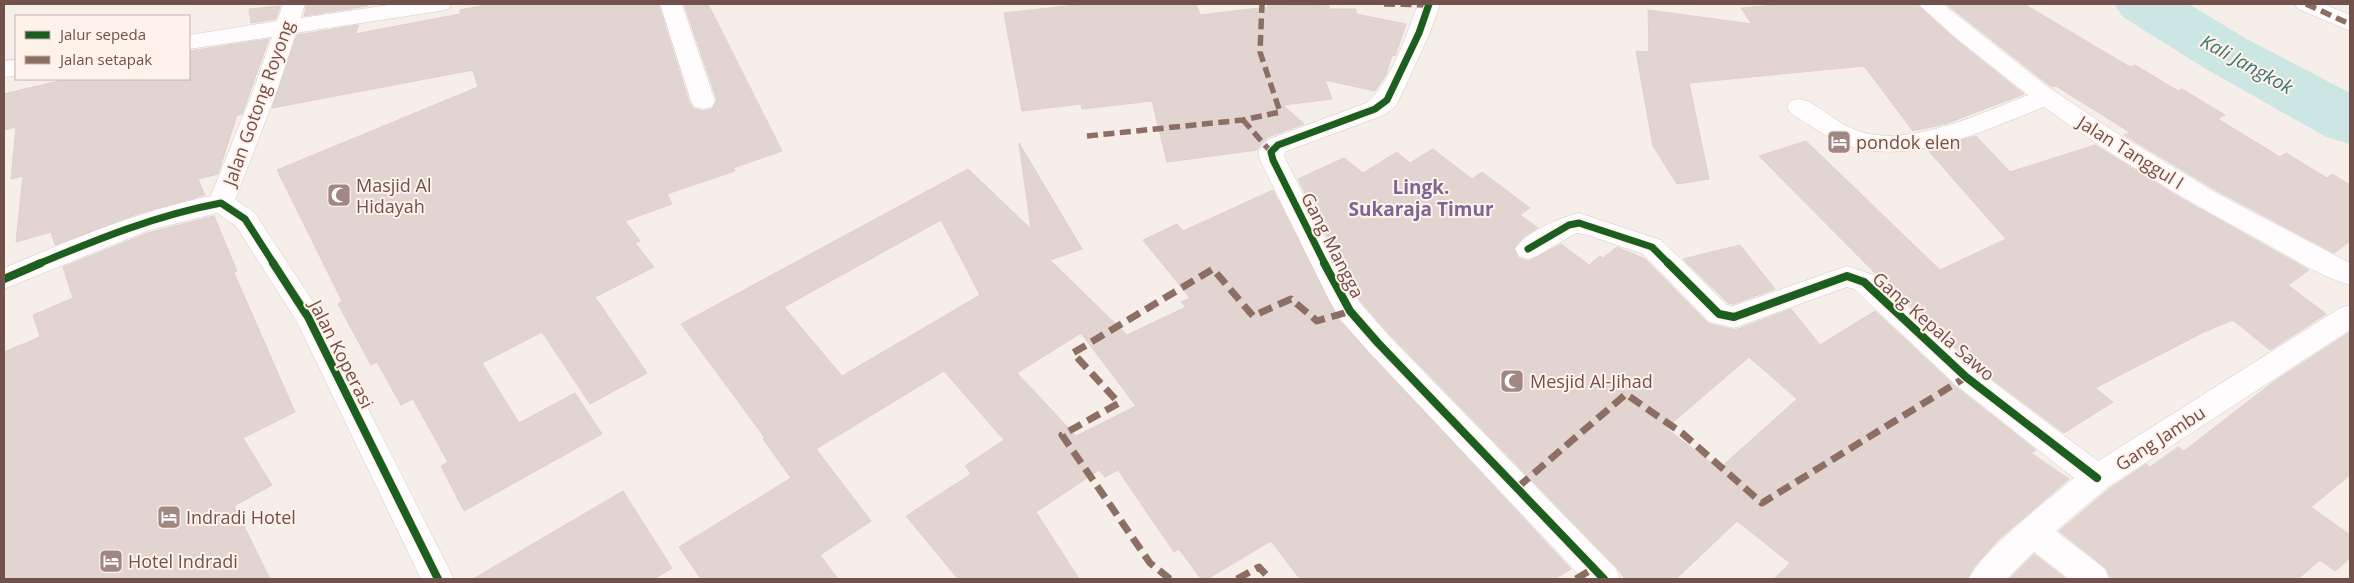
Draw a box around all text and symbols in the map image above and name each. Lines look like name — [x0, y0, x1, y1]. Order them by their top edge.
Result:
legend — [15, 15, 190, 80]
street label: Jalan Gotong Royong — [216, 17, 299, 191]
text: Jalur sepeda — [58, 24, 146, 44]
water label: Kali Jangkok — [2196, 28, 2298, 100]
text: Jalan setapak — [58, 49, 152, 69]
street label: Jalan Tanggul I — [2072, 109, 2189, 194]
hotel icon: pondok elen — [1826, 129, 1852, 155]
place label: pondok elen — [1856, 130, 1961, 154]
place label: Masjid Al Hidayah — [356, 173, 431, 218]
district label: Lingk. Sukaraja Timur — [1348, 174, 1494, 222]
mosque icon: Masjid Al Hidayah — [326, 182, 352, 208]
street label: Gang Mangga — [1296, 188, 1370, 302]
street label: Gang Kepala Sawo — [1868, 266, 2000, 386]
street label: Jalan Koperasi — [303, 294, 380, 412]
mosque icon: Mesjid Al-Jihad — [1499, 368, 1525, 394]
place label: Mesjid Al-Jihad — [1530, 369, 1653, 393]
street label: Gang Jambu — [2111, 400, 2209, 476]
hotel icon: Indradi Hotel — [156, 504, 182, 530]
place label: Indradi Hotel — [186, 505, 296, 529]
hotel icon: Hotel Indradi — [98, 548, 124, 574]
place label: Hotel Indradi — [128, 549, 238, 573]

